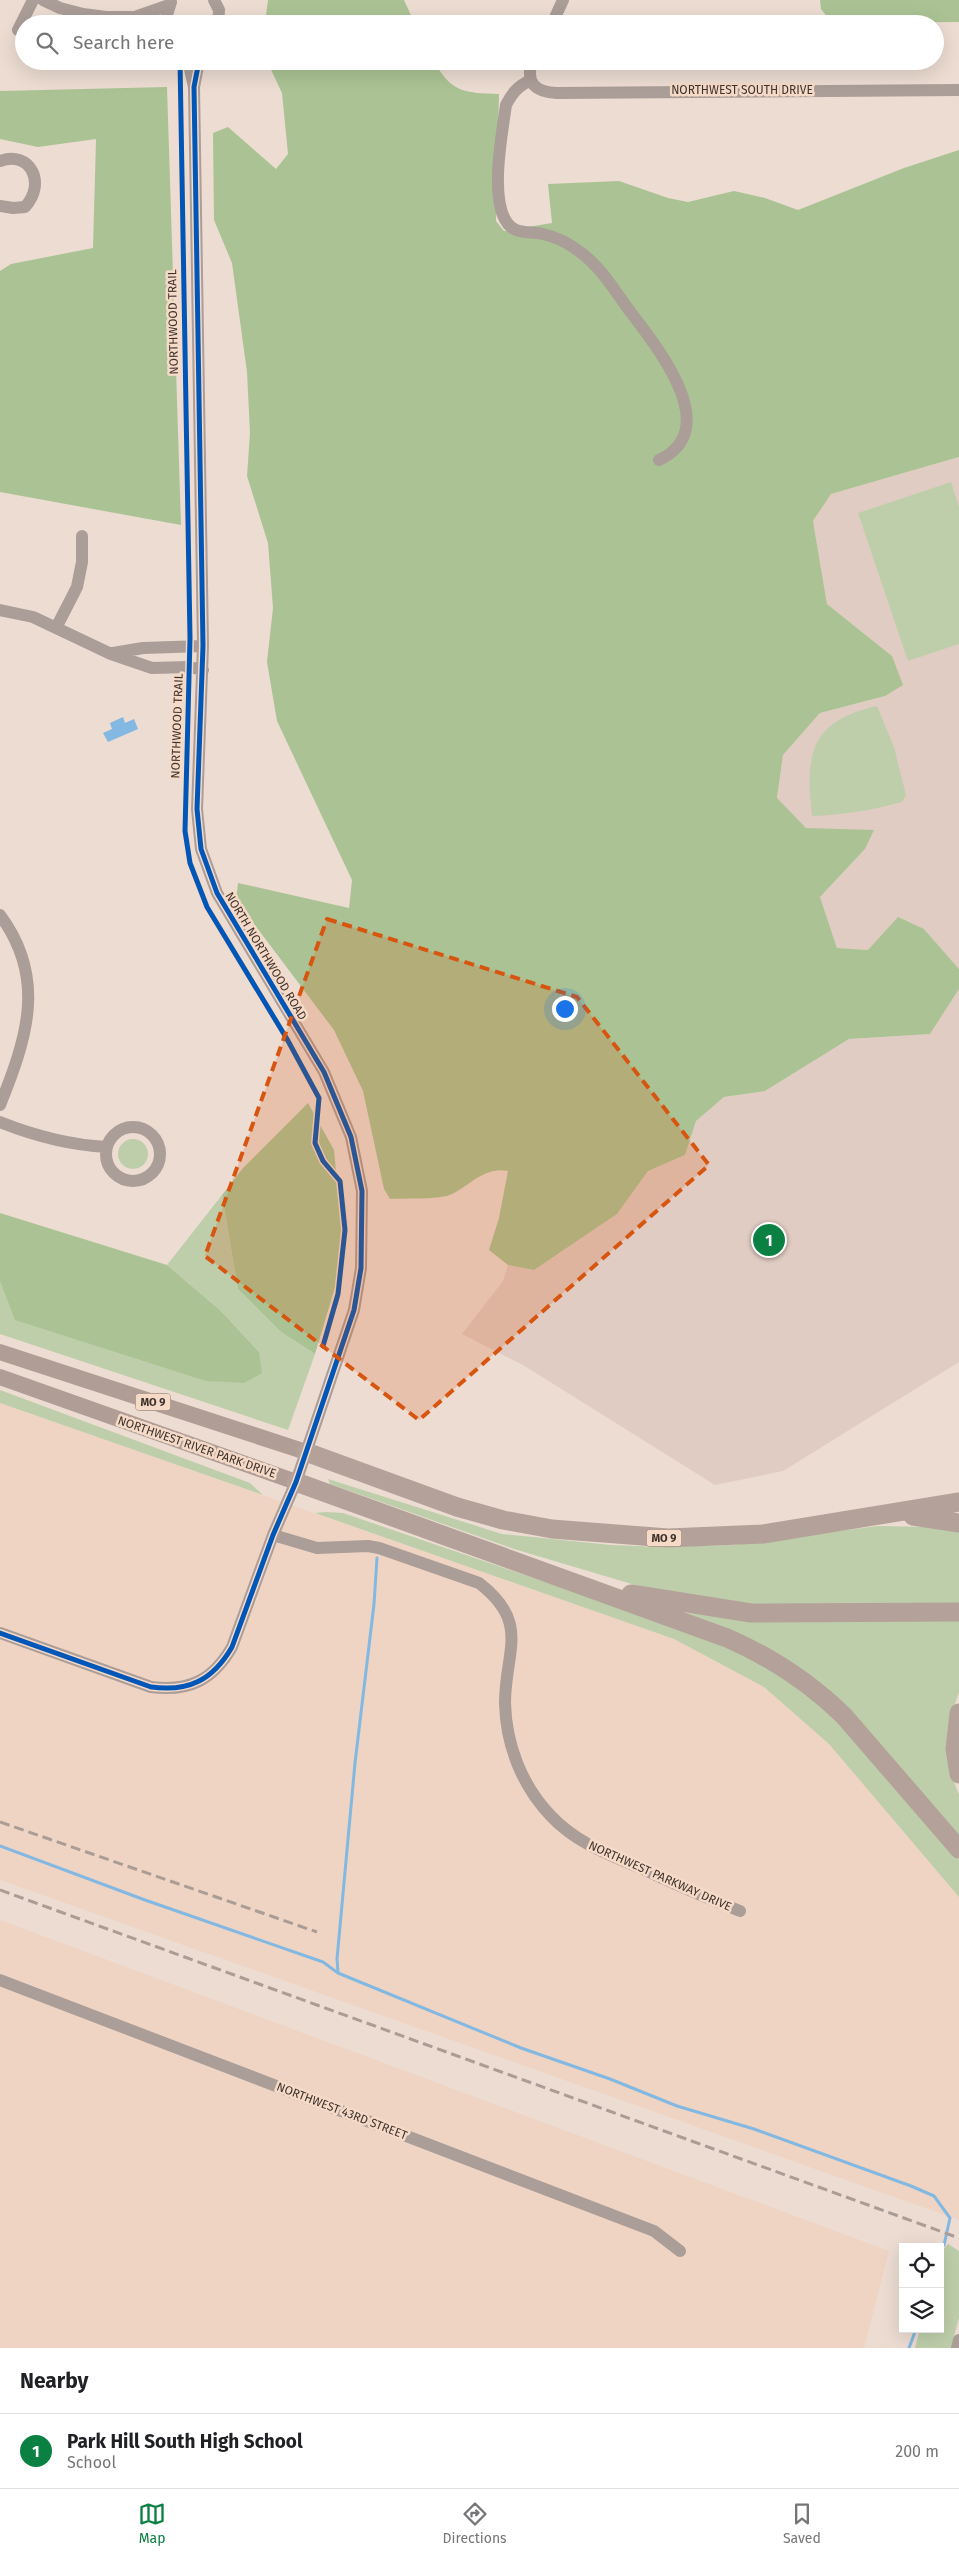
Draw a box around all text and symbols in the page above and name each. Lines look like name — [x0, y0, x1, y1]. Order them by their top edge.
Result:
search box — [15, 15, 944, 70]
icon: search — [33, 29, 61, 57]
text: Search here — [73, 31, 174, 54]
street label: NORTHWEST SOUTH DRIVE — [671, 83, 813, 97]
street label: NORTHWOOD TRAIL — [165, 269, 181, 375]
street label: NORTHWOOD TRAIL — [168, 673, 186, 779]
street label: NORTH NORTHWOOD ROAD — [222, 890, 310, 1023]
your location — [552, 996, 578, 1022]
pin: 1 — [753, 1221, 785, 1259]
road number: MO 9 — [136, 1394, 170, 1410]
street label: NORTHWEST RIVER PARK DRIVE — [116, 1413, 278, 1481]
road number: MO 9 — [646, 1530, 682, 1546]
street label: NORTHWEST PARKWAY DRIVE — [586, 1838, 734, 1914]
street label: NORTHWEST 43RD STREET — [275, 2080, 410, 2143]
map controls — [899, 2243, 944, 2333]
button: locate — [899, 2243, 944, 2288]
button: layers — [899, 2288, 944, 2333]
text: Nearby — [20, 2368, 88, 2394]
text: Park Hill South High School — [67, 2430, 303, 2453]
text: 1 — [32, 2442, 40, 2461]
text: 200 m — [895, 2442, 939, 2461]
text: School — [67, 2453, 116, 2472]
tab: Map — [138, 2500, 166, 2547]
tab: Directions — [442, 2500, 507, 2547]
tab: Saved — [783, 2500, 821, 2547]

